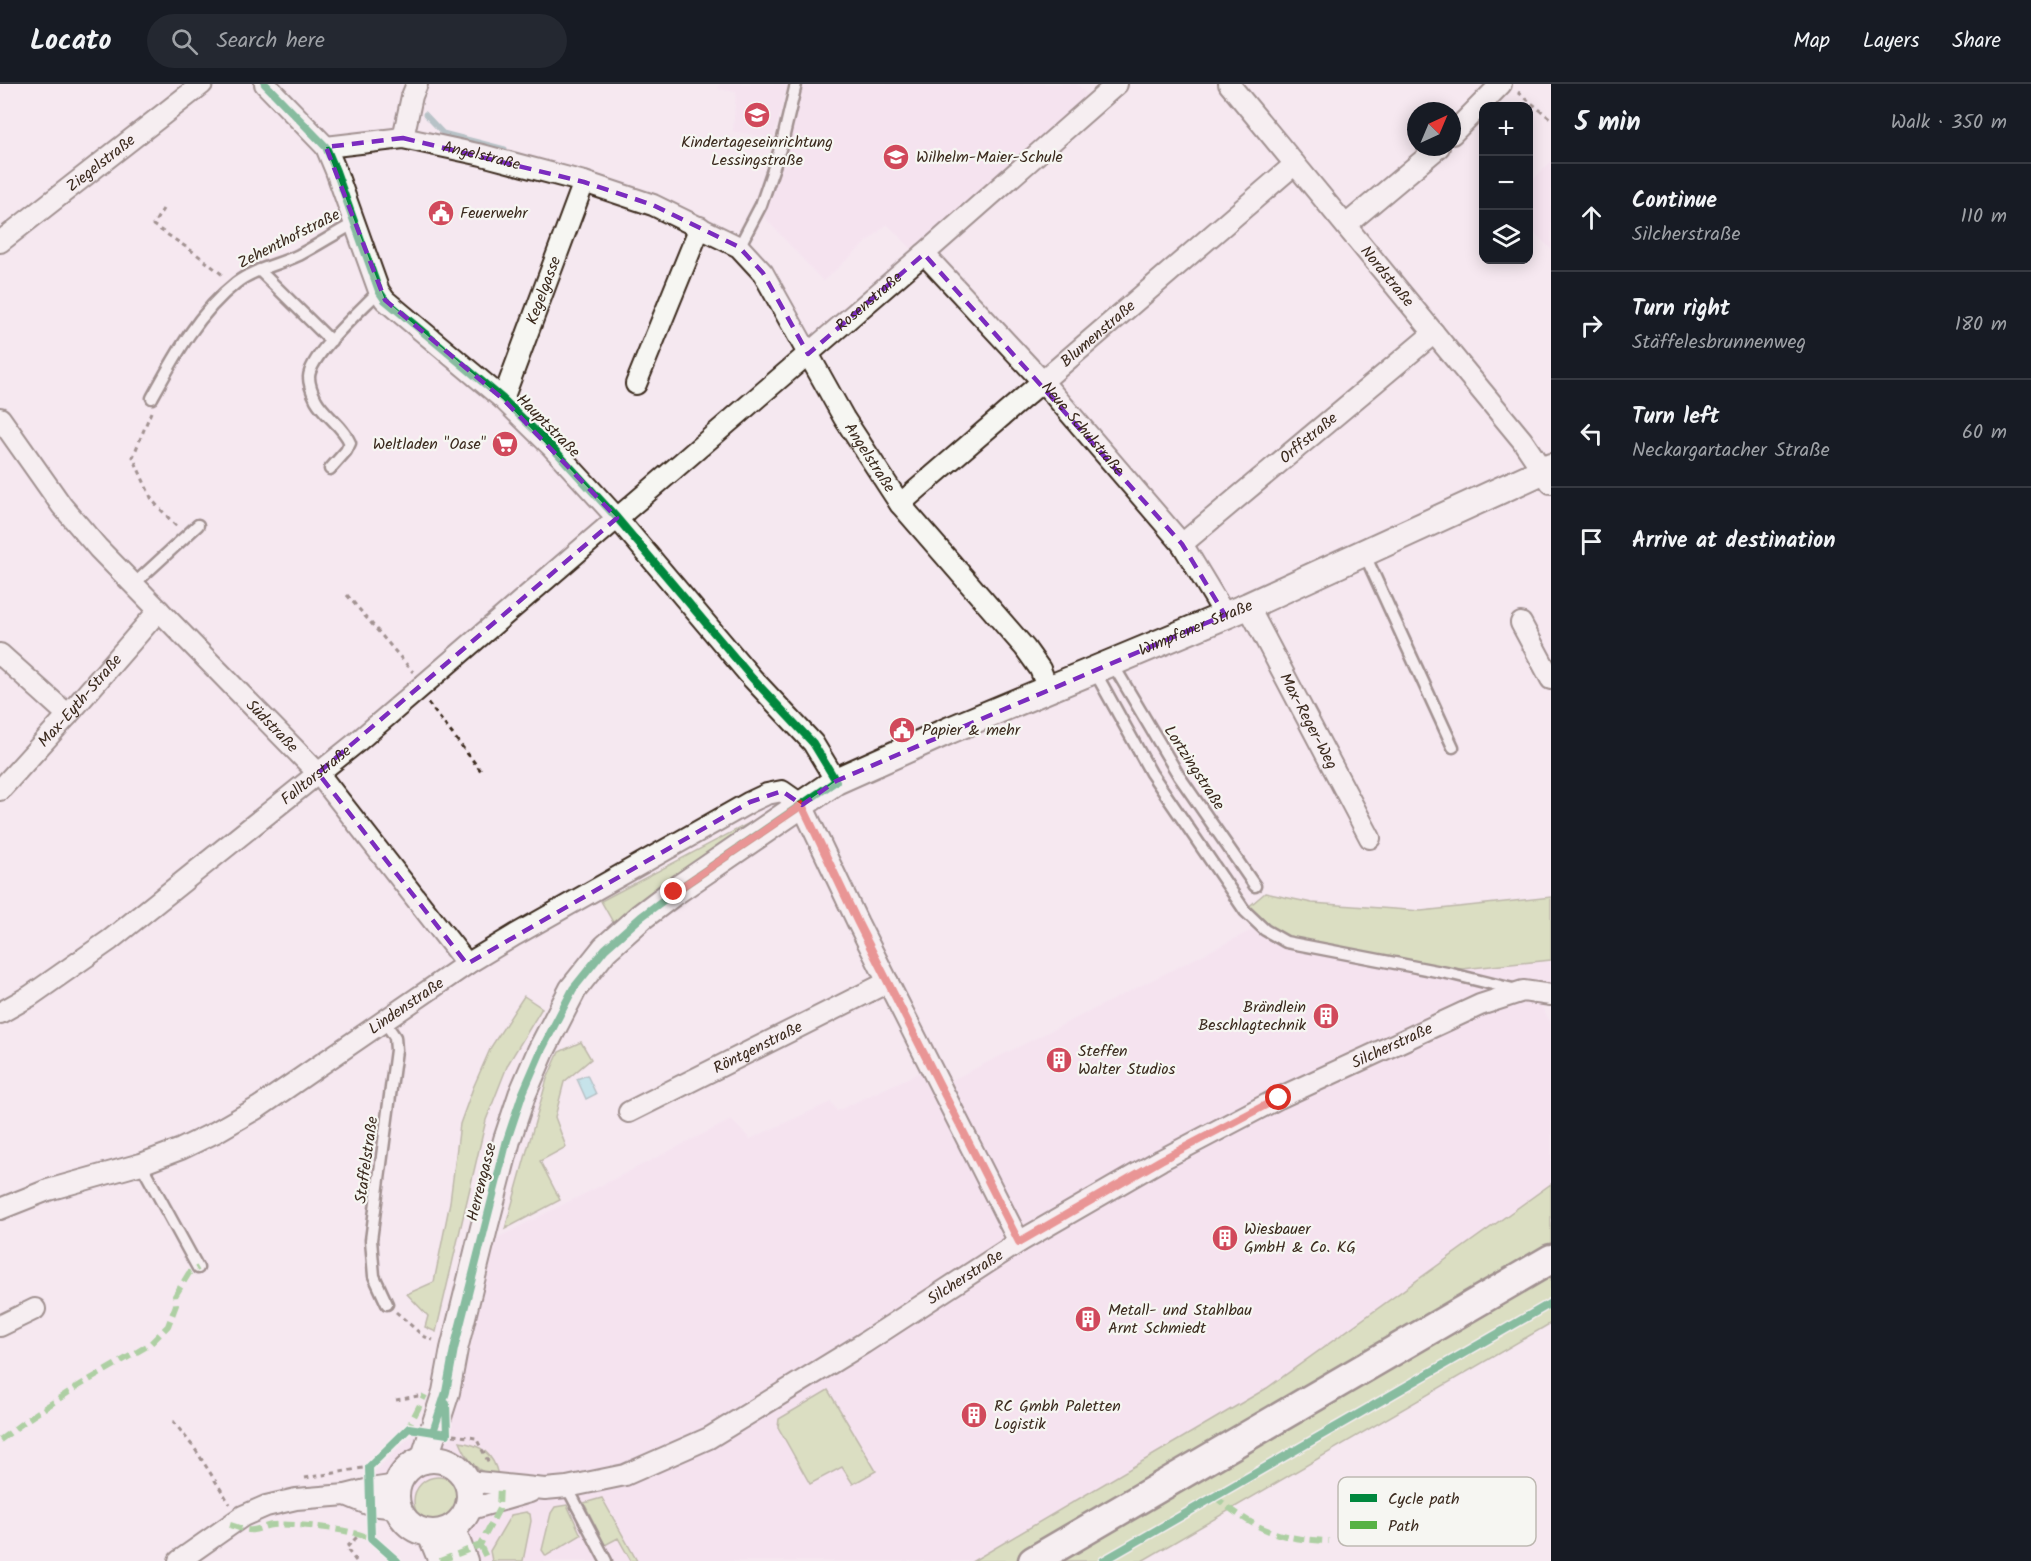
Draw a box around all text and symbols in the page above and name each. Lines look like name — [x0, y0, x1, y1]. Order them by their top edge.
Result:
search box — [147, 14, 567, 68]
text: Locato — [30, 19, 111, 64]
text: Search here — [216, 24, 325, 59]
icon: search — [168, 25, 201, 58]
text: Map — [1793, 25, 1830, 58]
text: Layers — [1863, 25, 1919, 58]
text: Share — [1952, 25, 2001, 58]
school or university icon: Kindertageseinrichtung Lessingstraße — [742, 100, 772, 130]
north arrow — [1407, 102, 1461, 156]
map controls — [1479, 102, 1533, 264]
button: + — [1479, 102, 1533, 156]
text: 5 min — [1575, 102, 1641, 144]
text: Walk · 350 m — [1891, 107, 2007, 139]
street label: Ziegelstraße — [61, 128, 141, 198]
place label: Kindertageseinrichtung Lessingstraße — [681, 130, 833, 173]
street label: Angelstraße — [440, 134, 523, 177]
school or university icon: Wilhelm-Maier-Schule — [881, 142, 911, 172]
place label: Wilhelm-Maier-Schule — [916, 145, 1063, 170]
button: − — [1479, 156, 1533, 210]
text: Continue — [1632, 184, 1717, 219]
public building icon: Feuerwehr — [426, 198, 456, 228]
place label: Feuerwehr — [460, 201, 529, 226]
icon: ahead — [1575, 201, 1608, 234]
text: 110 m — [1961, 201, 2007, 233]
street label: Zehenthofstraße — [234, 202, 344, 276]
button: layers — [1479, 210, 1533, 264]
text: Silcherstraße — [1632, 219, 1740, 251]
street label: Nordstraße — [1354, 240, 1420, 313]
street label: Kegelgasse — [519, 253, 568, 328]
street label: Rosenstraße — [830, 265, 908, 338]
text: Turn right — [1632, 292, 1730, 327]
street label: Blumenstraße — [1055, 294, 1141, 373]
icon: right — [1575, 309, 1608, 342]
text: 180 m — [1955, 309, 2007, 341]
text: Stäffelesbrunnenweg — [1632, 327, 1806, 359]
street label: Neue Schulstraße — [1035, 376, 1131, 481]
street label: Hauptstraße — [510, 388, 586, 464]
text: Turn left — [1632, 400, 1719, 435]
street label: Orffstraße — [1274, 406, 1343, 470]
street label: Angelstraße — [838, 417, 902, 498]
icon: left — [1575, 417, 1608, 450]
text: 60 m — [1962, 417, 2007, 449]
supermarket icon: Weltladen "Oase" — [490, 429, 520, 459]
place label: Weltladen "Oase" — [373, 432, 487, 457]
text: Neckargartacher Straße — [1632, 435, 1830, 467]
text: Arrive at destination — [1632, 524, 1835, 559]
icon: arrive — [1575, 525, 1608, 558]
street label: Wimpfener Straße — [1135, 593, 1257, 663]
street label: Max-Eyth-Straße — [32, 648, 128, 753]
street label: Max-Reger-Weg — [1273, 668, 1344, 774]
street label: Südstraße — [240, 694, 304, 759]
public building icon: Papier & mehr — [887, 715, 917, 745]
place label: Papier & mehr — [922, 718, 1022, 743]
street label: Lortzingstraße — [1157, 721, 1231, 815]
street label: Falltorstraße — [275, 739, 357, 811]
route end — [660, 878, 686, 904]
street label: Lindenstraße — [363, 971, 449, 1041]
place label: Brändlein Beschlagtechnik — [1198, 995, 1306, 1038]
building icon: Brändlein Beschlagtechnik — [1311, 1001, 1341, 1031]
street label: Röntgenstraße — [709, 1014, 807, 1080]
street label: Silcherstraße — [1347, 1016, 1437, 1075]
place label: Steffen Walter Studios — [1078, 1039, 1175, 1082]
building icon: Steffen Walter Studios — [1044, 1045, 1074, 1075]
route start — [1265, 1084, 1291, 1110]
street label: Staffelstraße — [349, 1115, 385, 1205]
street label: Herrengasse — [460, 1140, 504, 1224]
place label: Wiesbauer GmbH & Co. KG — [1244, 1217, 1356, 1260]
building icon: Wiesbauer GmbH & Co. KG — [1210, 1223, 1240, 1253]
street label: Silcherstraße — [922, 1243, 1008, 1311]
place label: Metall- und Stahlbau Arnt Schmiedt — [1108, 1298, 1252, 1341]
building icon: Metall- und Stahlbau Arnt Schmiedt — [1073, 1304, 1103, 1334]
place label: RC Gmbh Paletten Logistik — [994, 1394, 1121, 1437]
building icon: RC Gmbh Paletten Logistik — [959, 1400, 989, 1430]
legend — [1338, 1477, 1536, 1546]
text: Cycle path — [1388, 1487, 1460, 1512]
text: Path — [1388, 1514, 1419, 1539]

